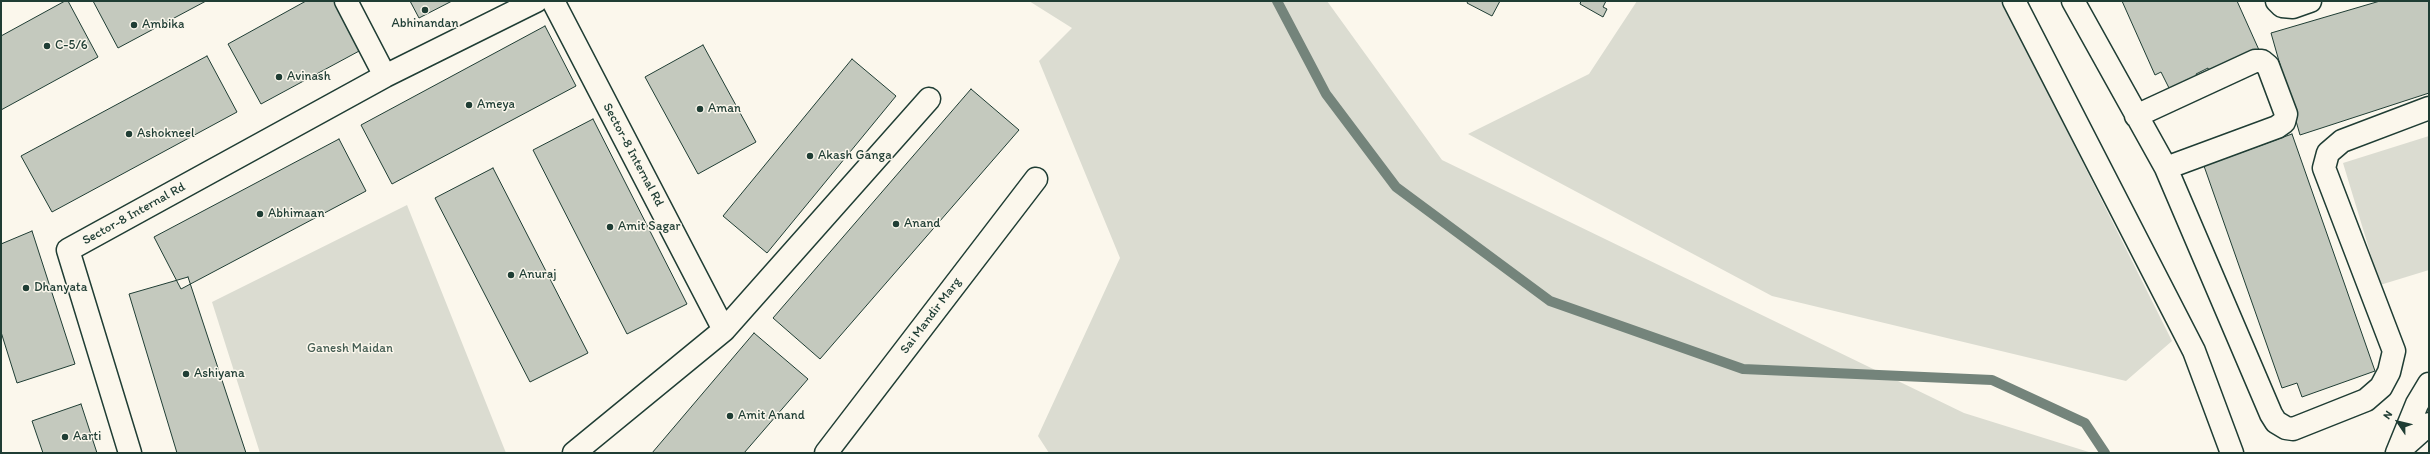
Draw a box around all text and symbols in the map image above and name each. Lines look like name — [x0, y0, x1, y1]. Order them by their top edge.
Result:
marker: Abhinandan — [420, 5, 430, 15]
place label: Abhinandan — [391, 16, 459, 32]
place label: Ambika — [142, 17, 184, 33]
marker: Ambika — [129, 20, 139, 30]
place label: C-5/6 — [55, 38, 88, 54]
marker: C-5/6 — [42, 41, 52, 51]
place label: Avinash — [287, 69, 331, 85]
marker: Avinash — [274, 72, 284, 82]
place label: Ameya — [477, 97, 515, 113]
marker: Ameya — [464, 100, 474, 110]
street label: Sector-8 Internal Rd — [599, 100, 667, 210]
place label: Aman — [708, 101, 741, 117]
marker: Aman — [695, 104, 705, 114]
place label: Ashokneel — [137, 126, 195, 142]
marker: Ashokneel — [124, 129, 134, 139]
place label: Akash Ganga — [818, 148, 892, 164]
marker: Akash Ganga — [805, 151, 815, 161]
street label: Sector-8 Internal Rd — [80, 179, 188, 249]
place label: Abhimaan — [268, 206, 324, 222]
marker: Abhimaan — [255, 209, 265, 219]
place label: Anand — [904, 216, 940, 232]
place label: Amit Sagar — [618, 219, 680, 235]
marker: Anand — [891, 219, 901, 229]
marker: Amit Sagar — [605, 222, 615, 232]
place label: Anuraj — [519, 267, 556, 283]
marker: Anuraj — [506, 270, 516, 280]
street label: Sai Mandir Marg — [897, 275, 965, 357]
place label: Dhanyata — [34, 280, 87, 296]
marker: Dhanyata — [21, 283, 31, 293]
park label: Ganesh Maidan — [307, 341, 393, 357]
place label: Ashiyana — [194, 366, 245, 382]
marker: Ashiyana — [181, 369, 191, 379]
north arrow — [2378, 402, 2418, 442]
place label: Amit Anand — [738, 408, 805, 424]
text: N — [2380, 408, 2395, 422]
marker: Amit Anand — [725, 411, 735, 421]
place label: Aarti — [73, 429, 101, 445]
marker: Aarti — [60, 432, 70, 442]

